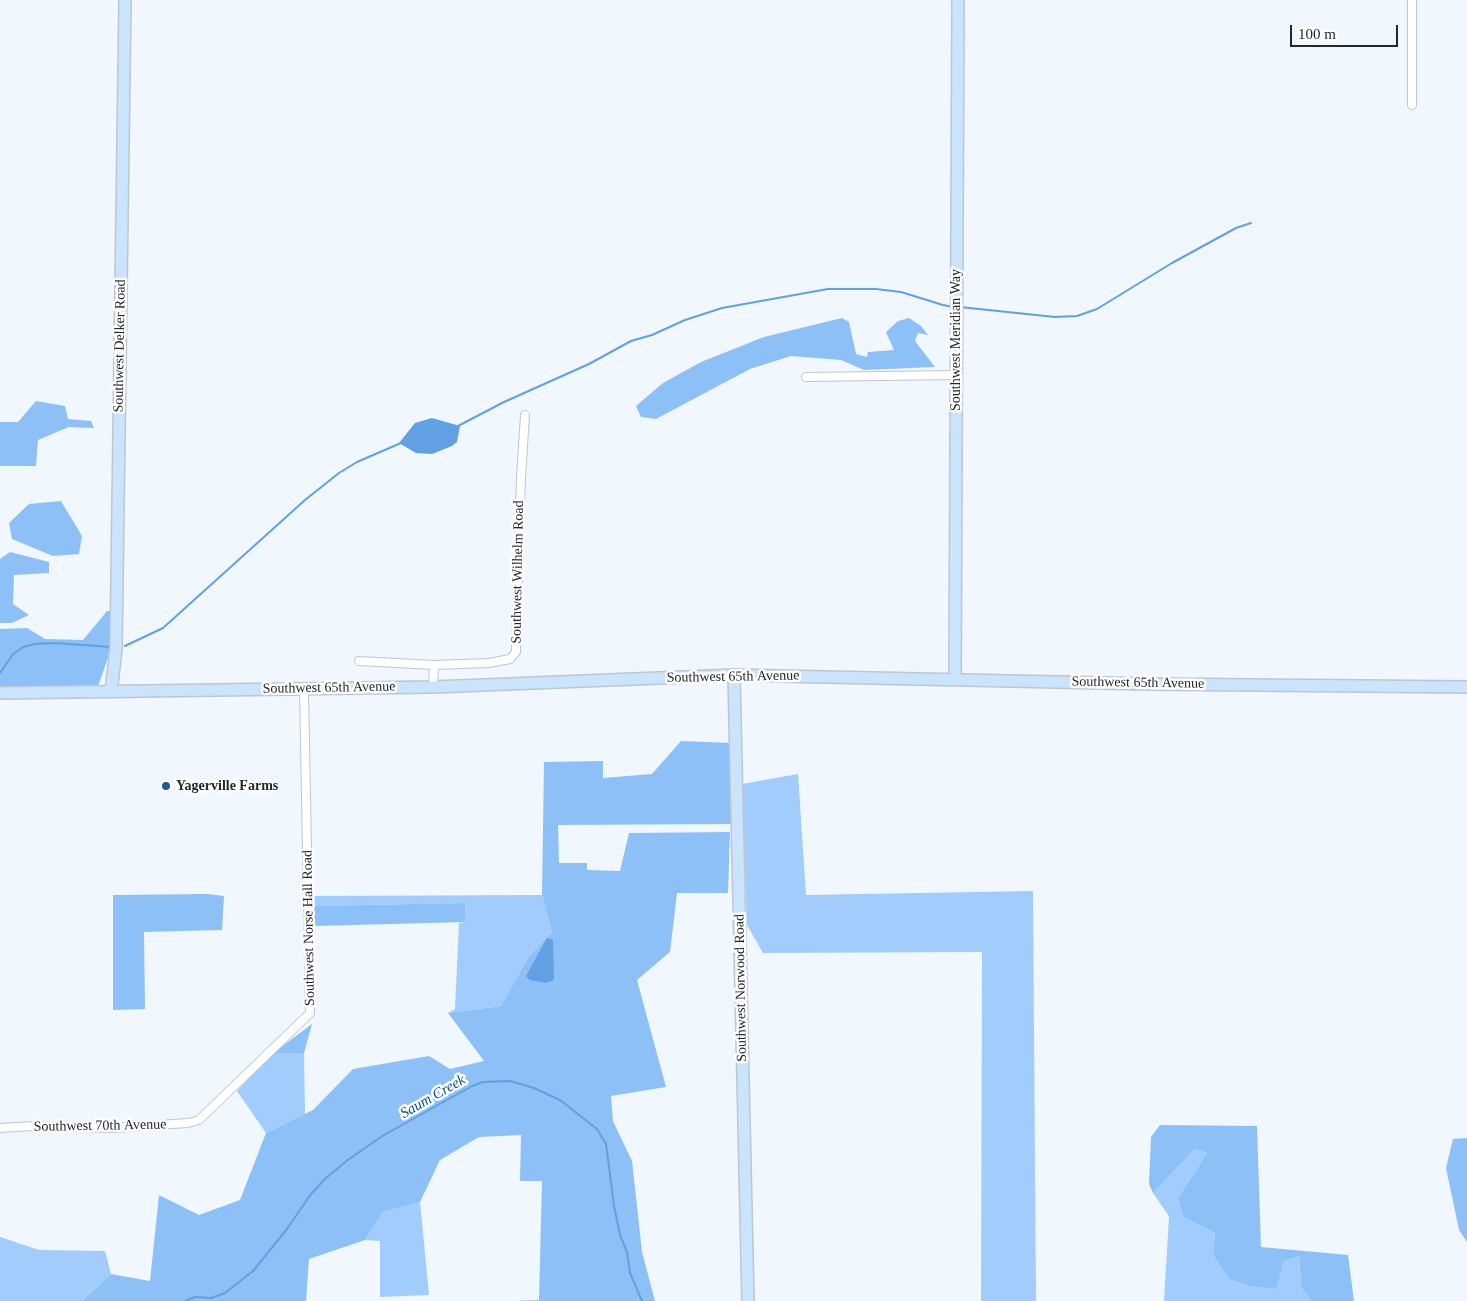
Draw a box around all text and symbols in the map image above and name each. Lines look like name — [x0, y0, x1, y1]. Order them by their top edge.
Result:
scale bar — [1292, 15, 1400, 47]
text: 100 m — [1298, 26, 1336, 42]
street label: Southwest Meridian Way — [948, 269, 964, 411]
street label: Southwest Delker Road — [110, 279, 130, 413]
street label: Southwest Wilhelm Road — [508, 500, 528, 644]
street label: Southwest 65th Avenue — [667, 667, 799, 687]
street label: Southwest 65th Avenue — [1072, 673, 1204, 693]
street label: Southwest 65th Avenue — [263, 678, 395, 698]
place label: Yagerville Farms — [176, 778, 278, 794]
marker: Yagerville Farms — [160, 780, 172, 792]
street label: Southwest Norse Hall Road — [299, 850, 319, 1006]
street label: Southwest Norwood Road — [731, 914, 751, 1062]
water label: Saum Creek — [397, 1071, 469, 1123]
street label: Southwest 70th Avenue — [34, 1116, 166, 1136]

